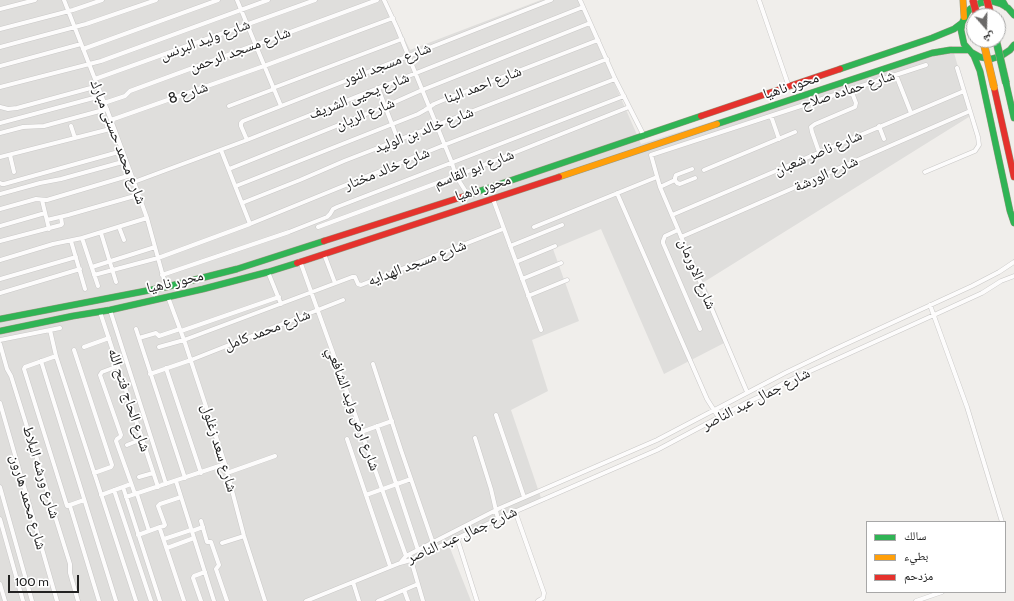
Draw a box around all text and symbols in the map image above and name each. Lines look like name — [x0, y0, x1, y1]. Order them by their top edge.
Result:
north arrow — [966, 8, 1006, 48]
street label: شارع وليد البرنس — [158, 15, 252, 65]
street label: شارع مسجد الرحمن — [187, 23, 293, 77]
text: ش — [982, 30, 998, 47]
street label: شارع مسجد النور — [340, 39, 434, 89]
street label: شارع احمد البنا — [442, 62, 524, 108]
street label: شارع حماده صلاح — [799, 66, 897, 114]
street label: شارع يحيى الشريف — [306, 69, 412, 123]
street label: محور ناهيا — [761, 69, 821, 103]
street label: شارع محمد حسنى مبارك — [86, 77, 150, 207]
street label: شارع 8 — [166, 78, 210, 108]
street label: شارع الريان — [333, 94, 397, 134]
street label: شارع خالد بن الوليد — [372, 103, 476, 157]
street label: شارع ناصر شعبان — [771, 126, 865, 180]
street label: شارع خالد مختار — [342, 144, 432, 194]
street label: شارع ابو القاسم — [432, 146, 516, 192]
street label: شارع الورشة — [791, 152, 861, 196]
street label: محور ناهيا — [453, 171, 513, 205]
street label: شارع مسجد الهدايه — [365, 236, 469, 290]
street label: شارع الاورمان — [674, 236, 720, 312]
street label: محور ناهيا — [145, 267, 205, 297]
street label: شارع محمد كامل — [221, 305, 313, 355]
street label: شارع ارض وليد الشافعي — [322, 345, 384, 473]
street label: شارع الحاج فتح الله — [104, 346, 154, 454]
street label: شارع جمال عبد الناصر — [699, 364, 813, 434]
street label: شارع سعد زغلول — [197, 402, 241, 494]
street label: شارع ورشه البلاط — [18, 423, 64, 521]
street label: شارع محمد هارون — [6, 452, 50, 552]
street label: شارع جمال عبد الناصر — [404, 503, 520, 567]
legend — [866, 521, 1006, 593]
text: سالك — [904, 528, 926, 543]
text: بطيء — [904, 548, 928, 563]
scale bar — [10, 567, 81, 593]
text: مزدحم — [904, 568, 933, 583]
text: 100 m — [15, 574, 49, 589]

